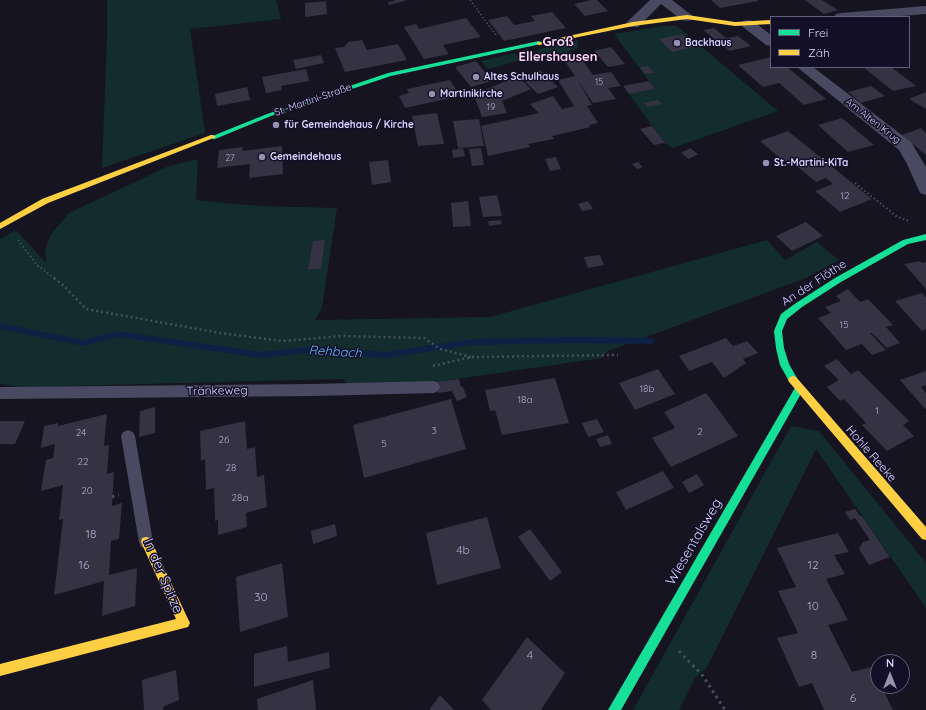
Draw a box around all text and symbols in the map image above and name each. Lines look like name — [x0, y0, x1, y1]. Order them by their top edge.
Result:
legend — [770, 16, 910, 68]
text: Frei — [808, 25, 828, 40]
district label: Groß Ellershausen — [519, 34, 597, 65]
place label: Backhaus — [685, 37, 731, 49]
marker: Backhaus — [672, 38, 682, 48]
text: Zäh — [808, 45, 830, 60]
place label: Altes Schulhaus — [484, 71, 559, 83]
marker: Altes Schulhaus — [471, 72, 481, 82]
house number: 15 — [595, 77, 603, 87]
street label: St.-Martini-Straße — [273, 81, 353, 119]
place label: Martinikirche — [440, 88, 503, 100]
marker: Martinikirche — [427, 89, 437, 99]
street label: Am Alten Krug — [843, 96, 903, 146]
house number: 19 — [487, 102, 495, 112]
place label: für Gemeindehaus / Kirche — [284, 119, 414, 131]
marker: für Gemeindehaus / Kirche — [271, 120, 281, 130]
place label: Gemeindehaus — [270, 151, 341, 163]
marker: Gemeindehaus — [257, 152, 267, 162]
house number: 27 — [225, 153, 235, 163]
place label: St.-Martini-KiTa — [774, 157, 848, 169]
marker: St.-Martini-KiTa — [761, 158, 771, 168]
house number: 12 — [840, 190, 850, 202]
street label: An der Flöthe — [779, 257, 849, 309]
house number: 15 — [839, 319, 849, 331]
water label: Rehbach — [308, 343, 362, 361]
street label: Tränkeweg — [186, 383, 248, 399]
house number: 18b — [639, 383, 655, 395]
house number: 18a — [517, 394, 533, 406]
house number: 1 — [875, 405, 879, 417]
street label: Hohle Reeke — [843, 423, 899, 485]
house number: 3 — [431, 425, 437, 437]
house number: 2 — [697, 426, 703, 438]
house number: 24 — [76, 427, 86, 439]
house number: 26 — [219, 434, 229, 446]
house number: 5 — [381, 438, 387, 450]
house number: 22 — [77, 456, 89, 468]
house number: 28 — [226, 462, 236, 474]
house number: 20 — [81, 485, 93, 497]
house number: 28a — [232, 492, 248, 504]
street label: Wiesentalsweg — [662, 496, 726, 588]
house number: 18 — [86, 527, 96, 541]
street label: In der Spitze — [140, 536, 186, 616]
house number: 4b — [456, 543, 470, 557]
house number: 16 — [79, 558, 89, 572]
house number: 12 — [807, 558, 819, 572]
house number: 30 — [254, 590, 268, 604]
house number: 10 — [807, 599, 819, 613]
house number: 4 — [527, 648, 533, 662]
house number: 8 — [811, 648, 817, 662]
north arrow — [870, 654, 910, 694]
text: N — [886, 656, 894, 670]
house number: 6 — [850, 691, 856, 705]

